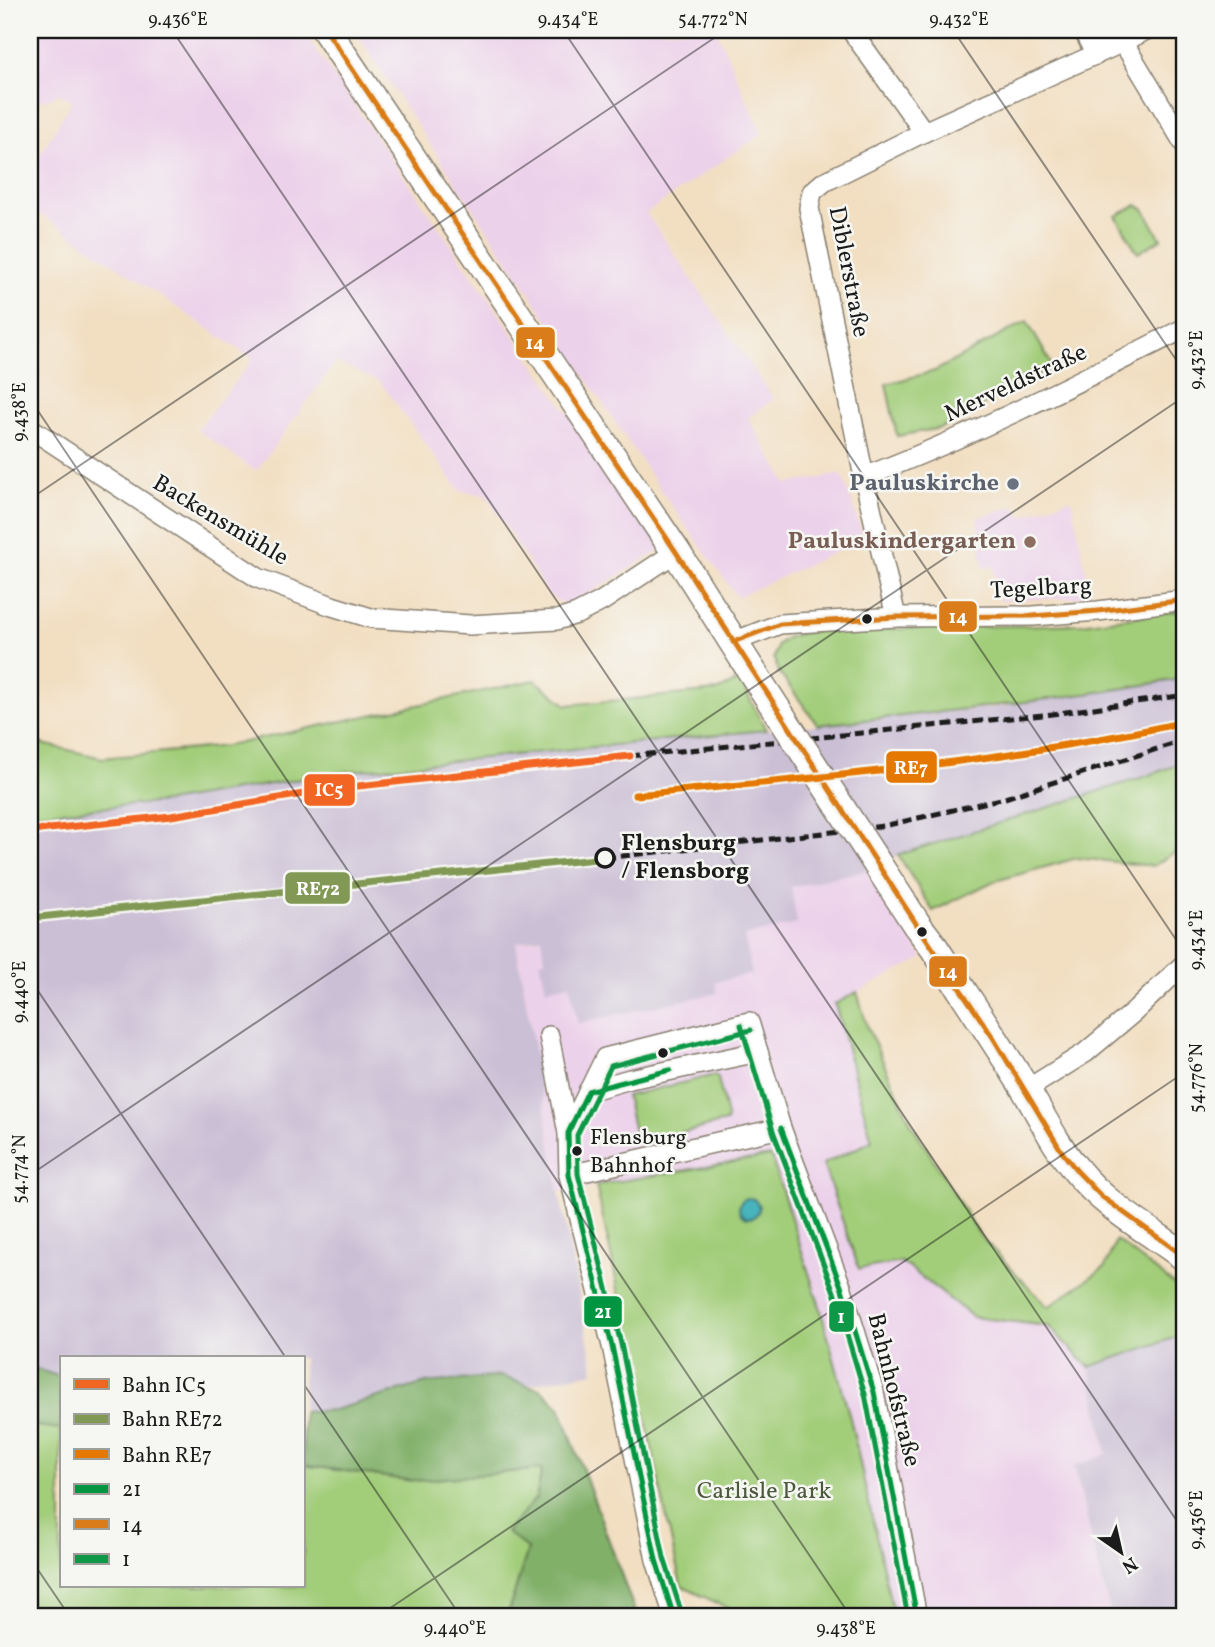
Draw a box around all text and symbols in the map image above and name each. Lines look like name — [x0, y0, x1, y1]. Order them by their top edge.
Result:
text: 9.436°E — [148, 8, 208, 33]
text: 9.434°E — [538, 8, 598, 33]
text: 54.772°N — [678, 8, 748, 33]
text: 9.432°E — [929, 8, 989, 33]
street label: Diblerstraße — [819, 204, 877, 340]
line badge: 14 — [515, 326, 556, 359]
text: 9.432°E — [1185, 330, 1210, 390]
text: 14 — [525, 331, 545, 357]
street label: Merveldstraße — [939, 336, 1093, 432]
text: 9.438°E — [8, 382, 33, 442]
street label: Backensmühle — [146, 467, 294, 575]
place label: Pauluskirche — [849, 467, 999, 501]
marker: Pauluskirche — [1005, 476, 1021, 492]
place label: Pauluskindergarten — [788, 525, 1016, 559]
marker: Pauluskindergarten — [1022, 534, 1038, 550]
street label: Tegelbarg — [989, 569, 1093, 609]
line badge: 14 — [938, 600, 978, 633]
text: 14 — [948, 605, 968, 631]
unlabelled marker — [860, 612, 874, 626]
line badge: RE7 — [885, 750, 938, 784]
text: RE7 — [894, 756, 928, 782]
line badge: IC5 — [303, 773, 356, 807]
text: IC5 — [315, 778, 343, 804]
place label: Flensburg / Flensborg — [621, 827, 749, 889]
marker: Flensburg / Flensborg — [595, 848, 615, 868]
line badge: RE72 — [284, 871, 351, 905]
text: RE72 — [296, 877, 340, 903]
text: 9.434°E — [1185, 910, 1210, 970]
unlabelled marker — [915, 925, 929, 939]
line badge: 14 — [928, 955, 968, 988]
text: 9.440°E — [8, 960, 33, 1023]
text: 14 — [938, 960, 958, 986]
text: 54.776°N — [1185, 1043, 1210, 1113]
unlabelled marker — [656, 1046, 670, 1060]
place label: Flensburg Bahnhof — [590, 1123, 687, 1182]
text: 54.774°N — [8, 1134, 33, 1204]
marker: Flensburg Bahnhof — [570, 1144, 584, 1158]
line badge: 21 — [583, 1295, 623, 1328]
text: 21 — [594, 1300, 612, 1326]
line badge: 1 — [828, 1300, 855, 1333]
text: 1 — [837, 1305, 845, 1331]
street label: Bahnhofstraße — [857, 1310, 929, 1470]
legend — [60, 1356, 304, 1588]
text: Bahn IC5 — [122, 1372, 206, 1401]
text: Bahn RE72 — [122, 1406, 223, 1435]
text: Bahn RE7 — [122, 1442, 212, 1471]
park label: Carlisle Park — [697, 1475, 831, 1509]
text: 21 — [122, 1476, 141, 1505]
text: 9.436°E — [1185, 1490, 1210, 1550]
text: 14 — [122, 1512, 143, 1541]
north arrow — [1086, 1518, 1156, 1588]
text: 1 — [122, 1546, 130, 1575]
text: N — [1116, 1550, 1142, 1579]
text: 9.440°E — [424, 1617, 487, 1642]
text: 9.438°E — [816, 1617, 876, 1642]

